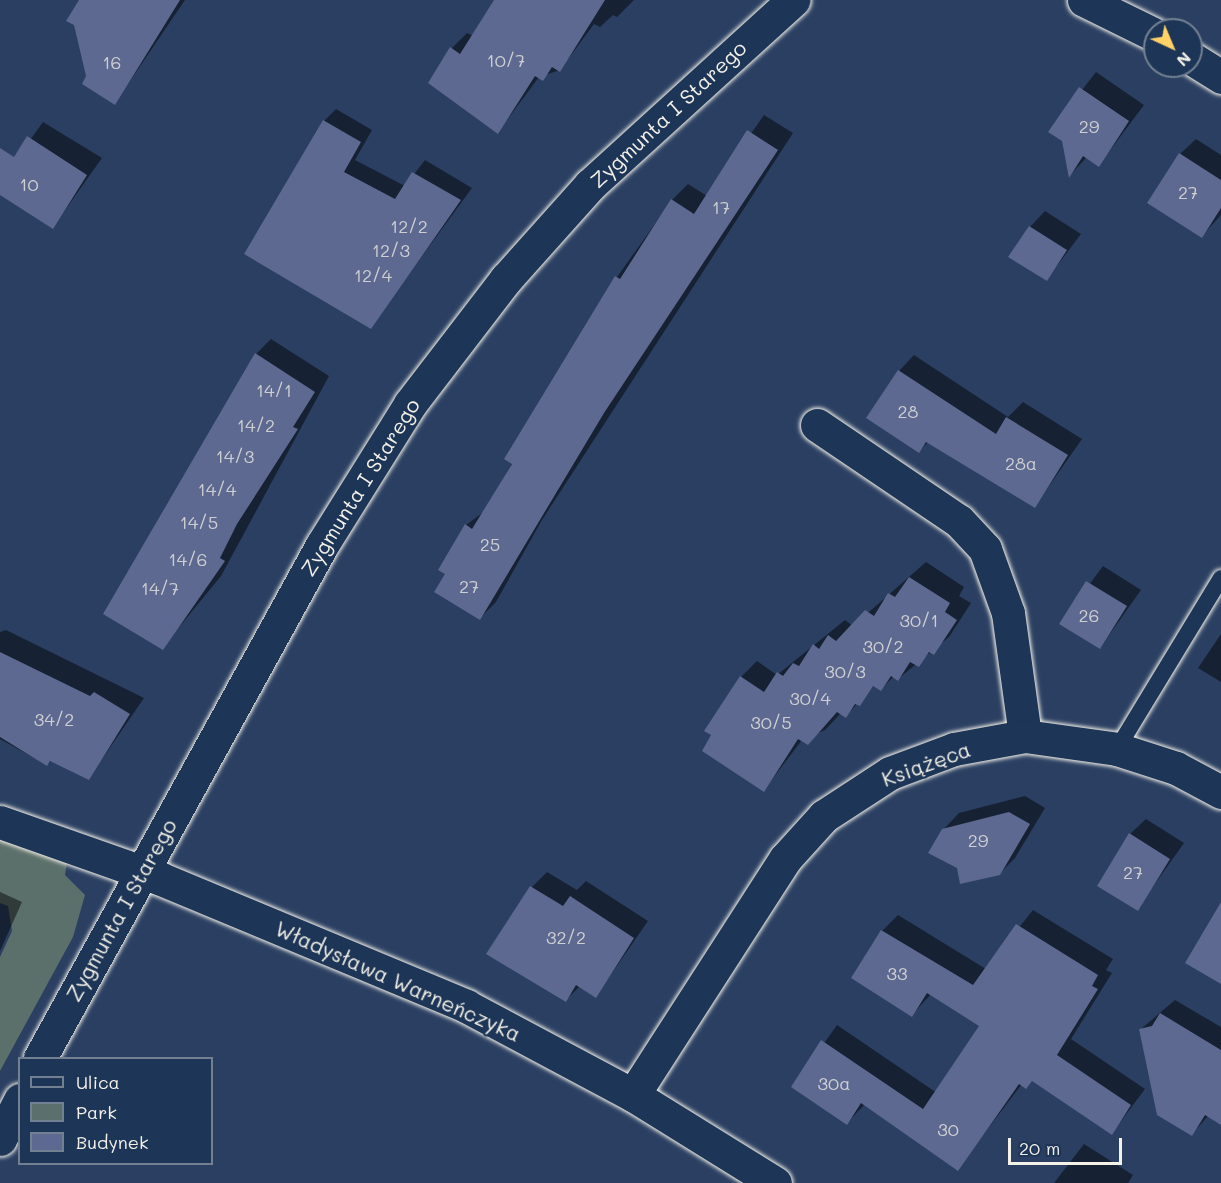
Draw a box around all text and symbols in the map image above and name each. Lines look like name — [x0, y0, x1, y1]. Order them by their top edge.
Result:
north arrow — [1143, 18, 1203, 78]
street label: Zygmunta I Starego — [585, 35, 751, 193]
text: N — [1173, 48, 1196, 72]
house number: 10/7 — [487, 49, 525, 71]
house number: 16 — [103, 51, 121, 73]
house number: 29 — [1079, 115, 1099, 137]
house number: 10 — [19, 173, 39, 195]
house number: 27 — [1178, 181, 1198, 203]
house number: 17 — [712, 196, 730, 218]
house number: 12/2 — [390, 215, 428, 237]
house number: 12/3 — [372, 239, 410, 261]
house number: 12/4 — [354, 264, 392, 286]
house number: 14/1 — [256, 379, 292, 401]
street label: Zygmunta I Starego — [295, 394, 425, 580]
house number: 28 — [898, 400, 918, 422]
house number: 14/2 — [237, 414, 275, 436]
house number: 14/3 — [216, 445, 254, 467]
house number: 28a — [1005, 452, 1037, 474]
house number: 14/4 — [198, 478, 236, 500]
house number: 14/5 — [180, 511, 218, 533]
house number: 25 — [480, 533, 500, 555]
house number: 14/6 — [169, 548, 207, 570]
house number: 27 — [459, 575, 479, 597]
house number: 14/7 — [141, 577, 179, 599]
house number: 26 — [1079, 604, 1099, 626]
house number: 30/1 — [899, 609, 939, 631]
house number: 30/2 — [862, 635, 904, 657]
house number: 30/3 — [824, 660, 866, 682]
house number: 30/4 — [789, 687, 831, 709]
house number: 34/2 — [34, 708, 74, 730]
house number: 30/5 — [750, 711, 792, 733]
street label: Książęca — [878, 736, 974, 792]
street label: Zygmunta I Starego — [60, 814, 182, 1006]
house number: 29 — [968, 829, 988, 851]
house number: 27 — [1123, 861, 1143, 883]
street label: Władysława Warneńczyka — [271, 915, 525, 1047]
house number: 32/2 — [546, 926, 586, 948]
house number: 33 — [886, 962, 908, 984]
legend — [18, 1057, 213, 1165]
text: Ulica — [76, 1070, 120, 1094]
house number: 30a — [818, 1072, 850, 1094]
text: Park — [76, 1100, 117, 1124]
house number: 30 — [937, 1118, 959, 1140]
scale bar — [1011, 1126, 1125, 1164]
text: Budynek — [76, 1130, 149, 1154]
text: 20 m — [1019, 1136, 1060, 1160]

